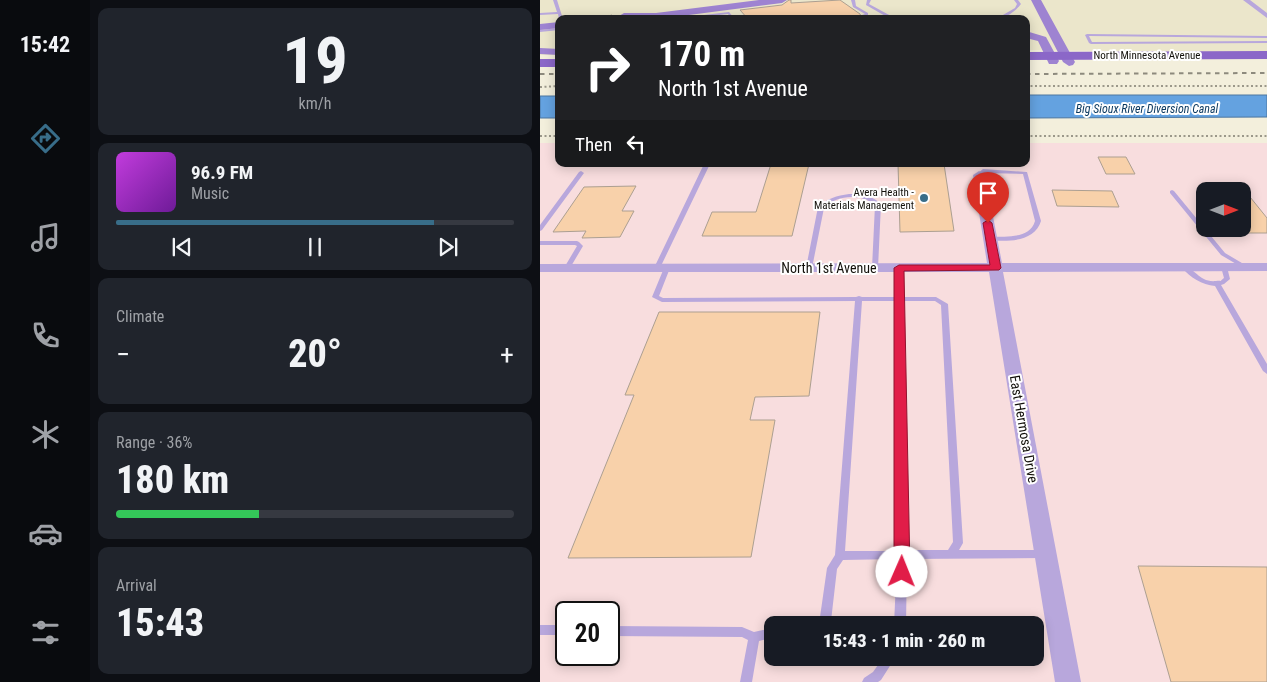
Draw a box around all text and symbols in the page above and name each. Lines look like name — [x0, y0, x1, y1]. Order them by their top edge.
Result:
text: 19 — [282, 23, 348, 99]
text: 15:42 — [20, 32, 70, 57]
text: 170 m — [658, 34, 745, 75]
icon: right — [575, 35, 640, 100]
street label: North Minnesota Avenue — [1094, 49, 1200, 62]
text: North 1st Avenue — [658, 76, 808, 101]
text: km/h — [299, 94, 331, 113]
water label: Big Sioux River Diversion Canal — [1076, 102, 1219, 116]
icon: directions — [28, 121, 63, 156]
icon: left — [622, 130, 650, 158]
text: Then — [575, 133, 612, 156]
text: 96.9 FM — [191, 161, 253, 184]
pin — [967, 172, 1009, 223]
icon: arrive — [974, 179, 1002, 207]
north arrow — [1196, 182, 1251, 238]
map controls — [1196, 182, 1251, 237]
text: Music — [191, 184, 229, 203]
place label: Avera Health - Materials Management — [814, 186, 914, 212]
marker: Avera Health - Materials Management — [918, 192, 930, 204]
icon: music — [28, 220, 63, 255]
icon: previous — [168, 233, 196, 261]
icon: pause — [301, 233, 329, 261]
icon: next — [434, 233, 462, 261]
street label: North 1st Avenue — [781, 260, 877, 276]
text: Climate — [116, 307, 164, 326]
icon: phone — [28, 318, 63, 353]
text: 20° — [288, 332, 342, 376]
text: − — [116, 338, 130, 371]
text: + — [500, 338, 514, 371]
street label: East Hermosa Drive — [1007, 374, 1041, 484]
icon: climate — [28, 417, 63, 452]
text: Range · 36% — [116, 433, 192, 452]
text: 180 km — [116, 458, 229, 502]
icon: car — [28, 516, 63, 551]
position arrow — [875, 545, 927, 597]
text: Arrival — [116, 576, 157, 595]
text: 15:43 — [116, 601, 204, 645]
speed limit sign: 20 — [555, 601, 620, 666]
icon: filters — [28, 615, 63, 650]
text: 15:43 · 1 min · 260 m — [823, 629, 985, 652]

